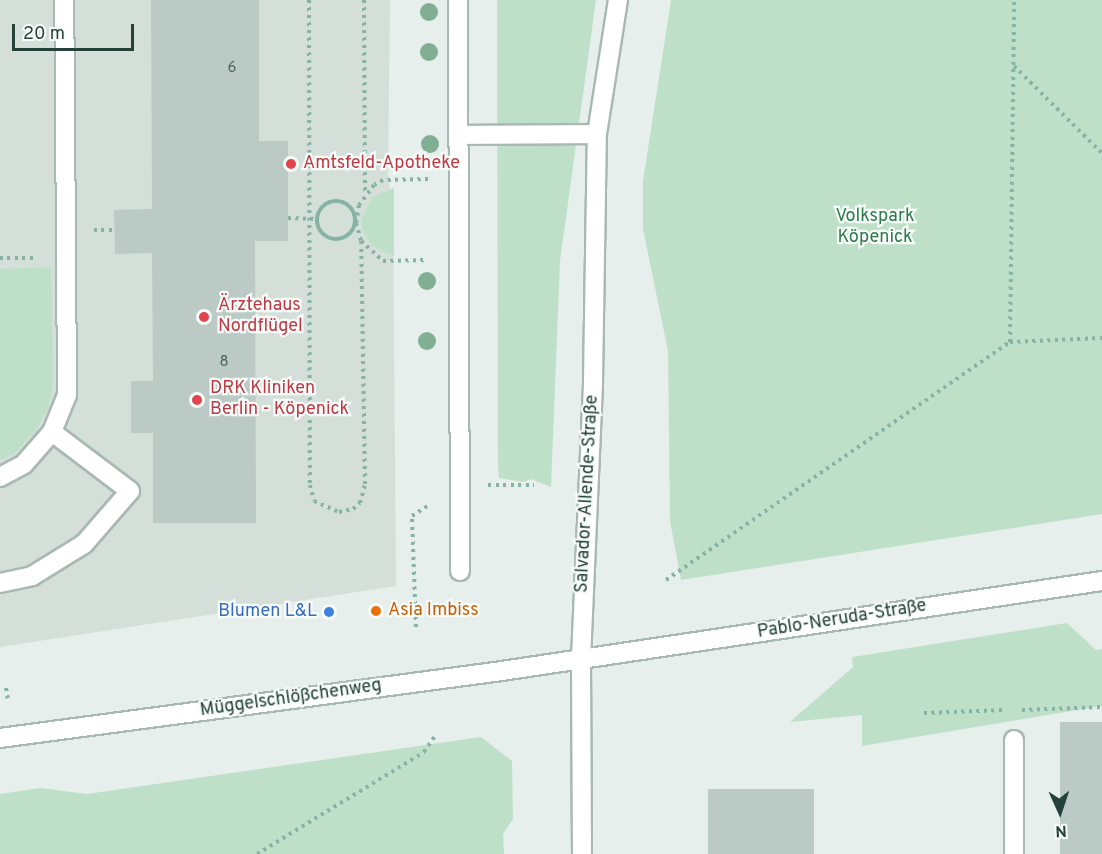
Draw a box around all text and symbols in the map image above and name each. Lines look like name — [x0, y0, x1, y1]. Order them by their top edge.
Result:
scale bar — [15, 12, 136, 50]
text: 20 m — [23, 23, 65, 46]
house number: 6 — [228, 60, 236, 78]
place label: Amtsfeld-Apotheke — [303, 153, 460, 175]
marker: Amtsfeld-Apotheke — [284, 157, 298, 171]
park label: Volkspark Köpenick — [835, 207, 915, 250]
place label: Ärztehaus Nordflügel — [218, 296, 303, 338]
marker: Ärztehaus Nordflügel — [195, 308, 213, 326]
house number: 8 — [219, 354, 229, 372]
place label: DRK Kliniken Berlin - Köpenick — [210, 379, 349, 422]
marker: DRK Kliniken Berlin - Köpenick — [188, 391, 206, 409]
street label: Salvador-Allende-Straße — [572, 394, 604, 594]
street label: Pablo-Neruda-Straße — [756, 596, 928, 644]
place label: Asia Imbiss — [388, 600, 479, 622]
place label: Blumen L&L — [218, 601, 317, 623]
marker: Asia Imbiss — [369, 604, 383, 618]
marker: Blumen L&L — [322, 605, 336, 619]
street label: Müggelschlößchenweg — [199, 676, 383, 722]
north arrow — [1030, 782, 1090, 842]
text: N — [1055, 820, 1067, 840]

